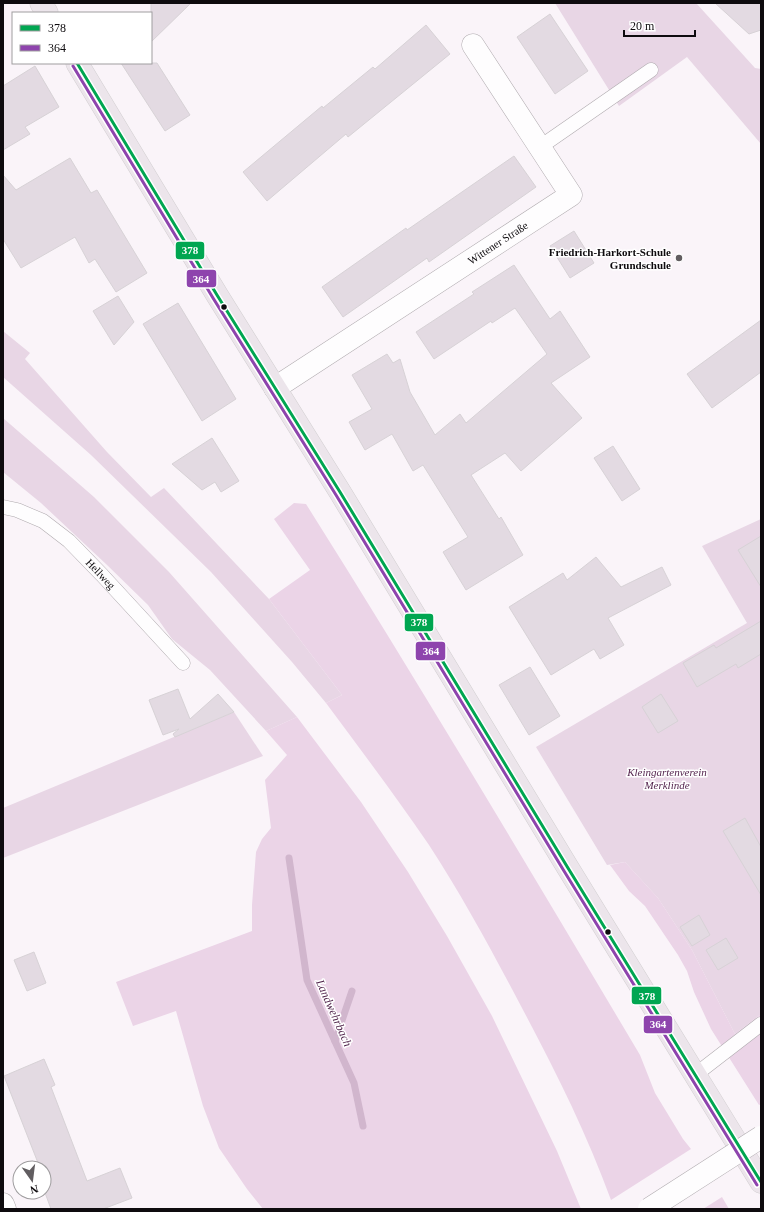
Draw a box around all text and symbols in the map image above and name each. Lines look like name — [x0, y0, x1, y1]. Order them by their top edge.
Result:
legend — [12, 12, 152, 64]
scale bar — [624, 12, 695, 38]
text: 20 m — [630, 19, 655, 33]
text: 378 — [48, 21, 66, 35]
text: 364 — [48, 41, 66, 55]
street label: Wittener Straße — [466, 219, 530, 267]
line badge: 378 — [175, 241, 205, 260]
text: 378 — [182, 244, 199, 256]
place label: Friedrich-Harkort-Schule Grundschule — [549, 246, 671, 271]
marker: Friedrich-Harkort-Schule Grundschule — [674, 253, 684, 263]
line badge: 364 — [186, 269, 217, 288]
text: 364 — [193, 273, 210, 285]
unlabelled marker — [219, 302, 229, 312]
street label: Hellweg — [83, 556, 118, 592]
line badge: 378 — [404, 613, 434, 632]
text: 378 — [411, 616, 428, 628]
line badge: 364 — [415, 641, 446, 661]
text: 364 — [423, 645, 440, 657]
park label: Kleingartenverein Merklinde — [626, 766, 707, 791]
unlabelled marker — [603, 927, 613, 937]
water label: Landwehrbach — [313, 976, 355, 1049]
line badge: 378 — [631, 986, 662, 1005]
text: 378 — [639, 990, 656, 1002]
line badge: 364 — [643, 1015, 673, 1034]
text: 364 — [650, 1018, 667, 1030]
north arrow — [12, 1160, 52, 1200]
text: N — [29, 1183, 40, 1196]

